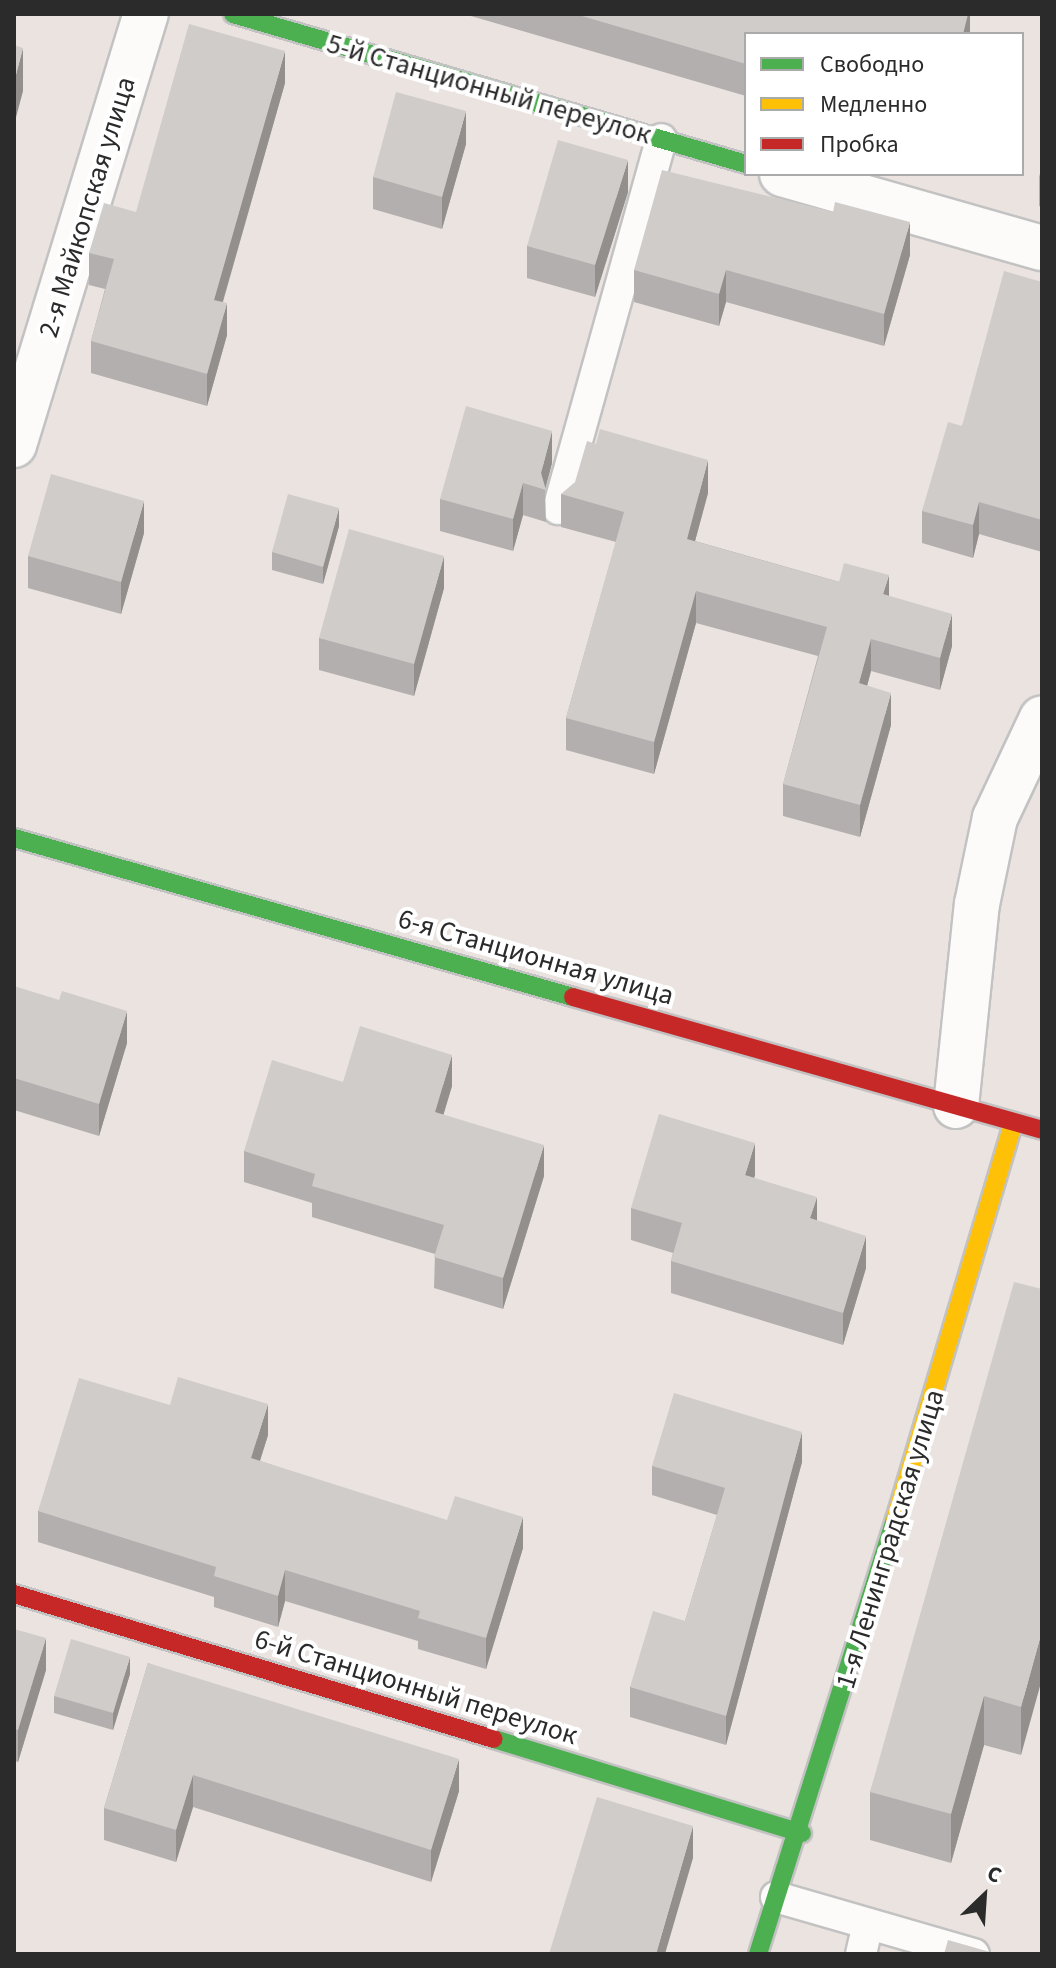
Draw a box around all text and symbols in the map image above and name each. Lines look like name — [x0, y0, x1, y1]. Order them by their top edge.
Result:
street label: 5-й Станционный переулок — [323, 27, 655, 151]
legend — [744, 32, 1024, 176]
text: Свободно — [820, 47, 924, 82]
street label: 2-я Майкопская улица — [31, 73, 143, 341]
text: Медленно — [820, 87, 927, 122]
text: Пробка — [820, 127, 899, 162]
street label: 6-я Станционная улица — [394, 902, 678, 1012]
street label: 1-я Ленинградская улица — [829, 1385, 951, 1693]
street label: 6-й Станционный переулок — [251, 1622, 581, 1752]
north arrow — [944, 1856, 1024, 1936]
text: С — [982, 1857, 1007, 1891]

